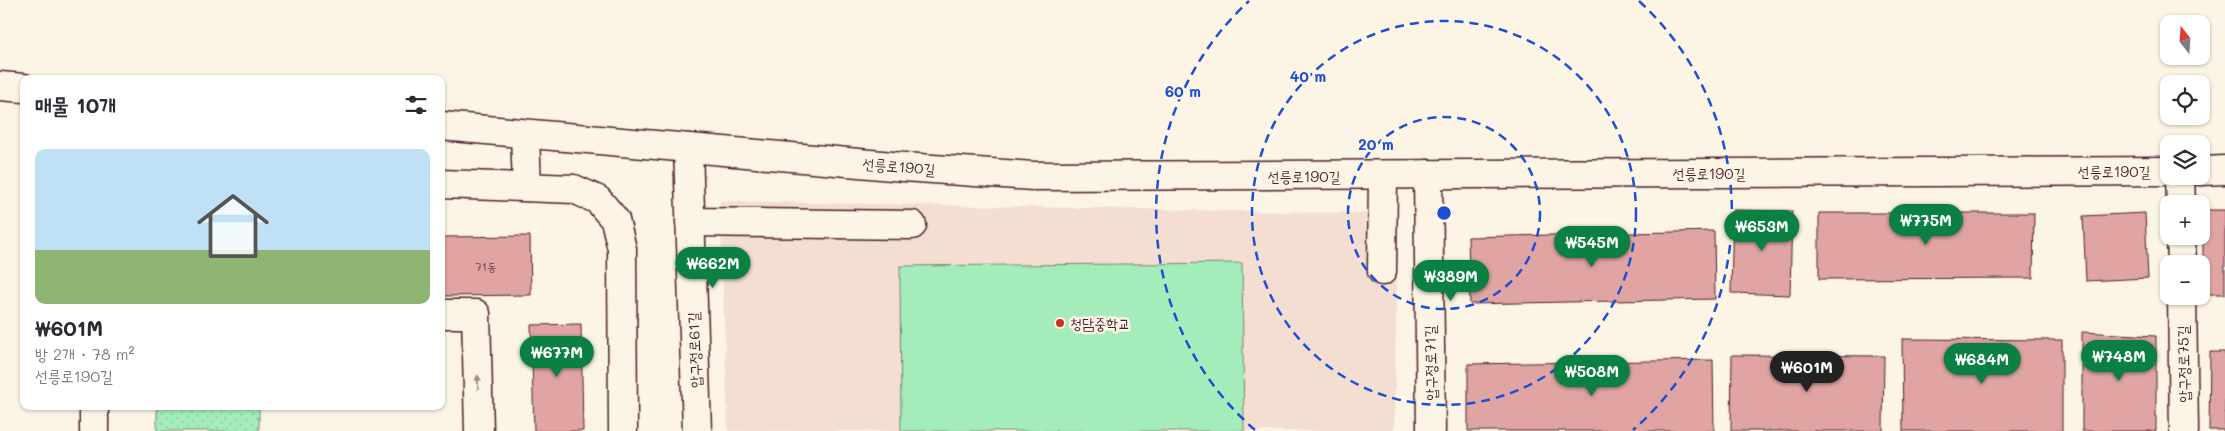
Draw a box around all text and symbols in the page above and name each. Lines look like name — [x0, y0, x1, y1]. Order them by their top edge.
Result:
north arrow — [2160, 15, 2210, 65]
map controls — [2160, 15, 2210, 305]
text: 40 m — [1290, 66, 1326, 86]
button: locate — [2160, 75, 2210, 125]
text: 60 m — [1165, 81, 1201, 101]
text: 매물 10개 — [35, 91, 116, 118]
icon: filters — [402, 91, 430, 119]
text: 20 m — [1358, 134, 1394, 154]
button: layers — [2160, 135, 2210, 185]
street label: 선릉로190길 — [862, 153, 936, 179]
street label: 선릉로190길 — [2077, 161, 2151, 181]
street label: 선릉로190길 — [1672, 163, 1746, 183]
street label: 선릉로190길 — [1267, 166, 1341, 186]
icon: home — [188, 181, 278, 271]
button: + — [2160, 195, 2210, 245]
centre of rings — [1435, 204, 1453, 222]
pin: ₩775M — [1891, 204, 1961, 246]
text: ₩775M — [1900, 209, 1952, 230]
pin: ₩653M — [1727, 210, 1797, 252]
text: ₩653M — [1735, 215, 1789, 236]
pin: ₩545M — [1557, 226, 1627, 268]
text: ₩545M — [1565, 231, 1619, 252]
pin: ₩662M — [678, 246, 748, 289]
text: ₩662M — [686, 252, 740, 273]
button: − — [2160, 255, 2210, 305]
house number: 71동 — [475, 258, 497, 274]
pin: ₩389M — [1416, 260, 1486, 302]
text: ₩389M — [1424, 265, 1478, 286]
street label: 압구정로61길 — [683, 312, 705, 388]
place label: 청담중학교 — [1070, 313, 1130, 333]
text: ₩601M — [35, 314, 103, 341]
marker: 청담중학교 — [1054, 317, 1066, 329]
street label: 압구정로71길 — [1419, 325, 1441, 401]
street label: 압구정로75길 — [2172, 325, 2194, 403]
pin: ₩677M — [522, 336, 592, 378]
pin: ₩748M — [2084, 340, 2154, 382]
text: ₩677M — [531, 341, 583, 362]
pin: ₩684M — [1947, 342, 2017, 385]
text: 방 2개 · 78 m² — [35, 343, 135, 364]
text: ₩748M — [2092, 345, 2146, 366]
text: ₩684M — [1955, 348, 2009, 369]
pin: ₩601M — [1772, 350, 1842, 393]
pin: ₩508M — [1557, 354, 1627, 397]
text: ₩601M — [1781, 356, 1833, 377]
text: ₩508M — [1565, 360, 1619, 381]
text: 선릉로190길 — [35, 365, 113, 386]
one-way arrow — [473, 374, 481, 390]

